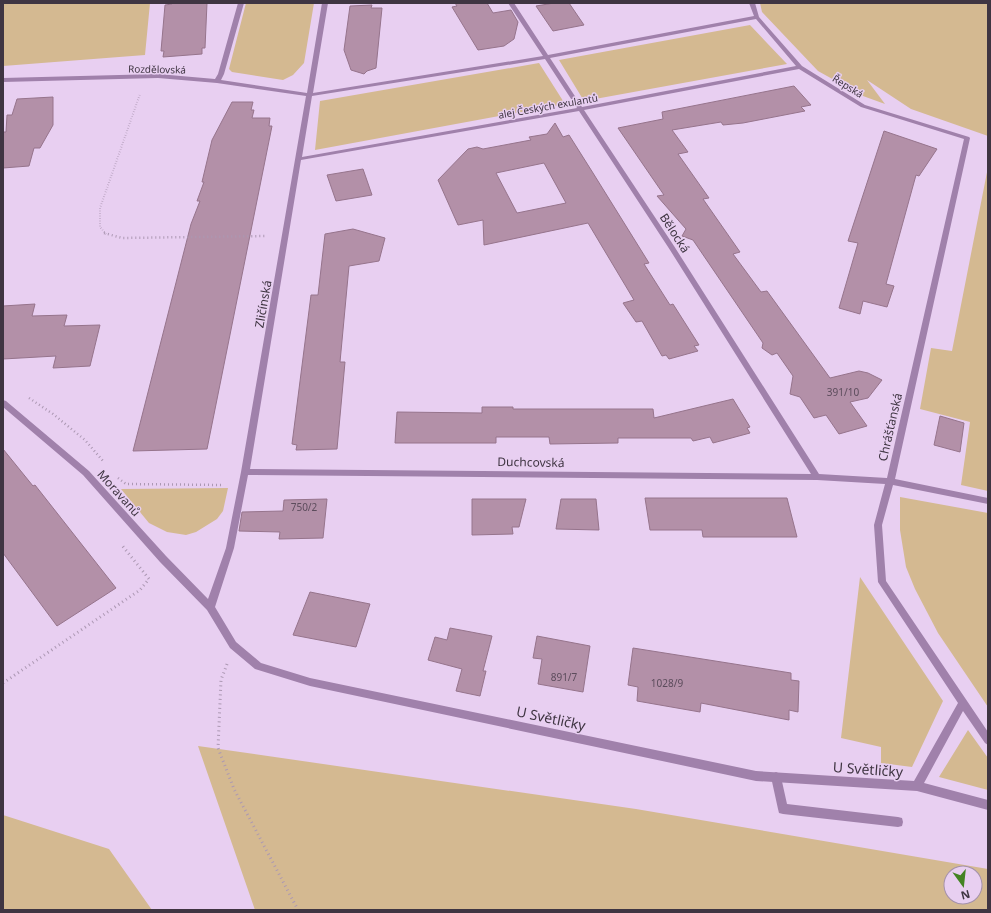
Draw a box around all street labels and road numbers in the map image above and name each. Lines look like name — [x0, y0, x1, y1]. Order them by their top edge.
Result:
street label: Rozdělovská — [128, 61, 186, 77]
street label: Řepská — [830, 71, 866, 101]
street label: alej Českých exulantů — [497, 90, 599, 122]
street label: Bělocká — [656, 210, 694, 256]
street label: Zličínská — [250, 279, 276, 329]
street label: Chrášťanská — [874, 391, 906, 463]
street label: Duchcovská — [497, 453, 565, 471]
street label: Moravanů — [94, 466, 144, 520]
street label: U Světličky — [515, 701, 588, 735]
street label: U Světličky — [832, 757, 905, 781]

